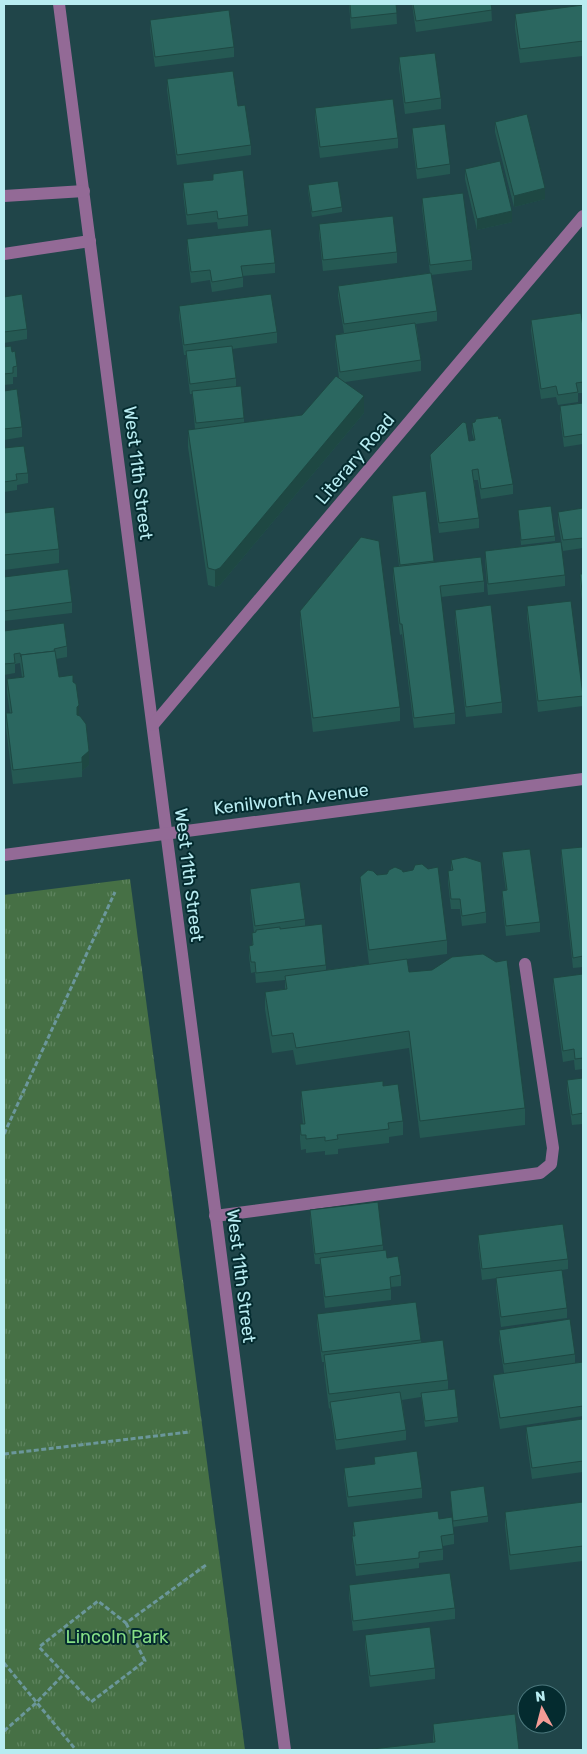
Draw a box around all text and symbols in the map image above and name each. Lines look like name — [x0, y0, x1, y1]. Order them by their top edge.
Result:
street label: West 11th Street — [119, 405, 157, 541]
street label: Literary Road — [311, 409, 399, 509]
street label: Kenilworth Avenue — [212, 779, 370, 819]
street label: West 11th Street — [170, 807, 208, 943]
street label: West 11th Street — [222, 1208, 260, 1344]
park label: Lincoln Park — [66, 1626, 169, 1648]
north arrow — [517, 1684, 567, 1734]
text: N — [534, 1688, 547, 1706]

